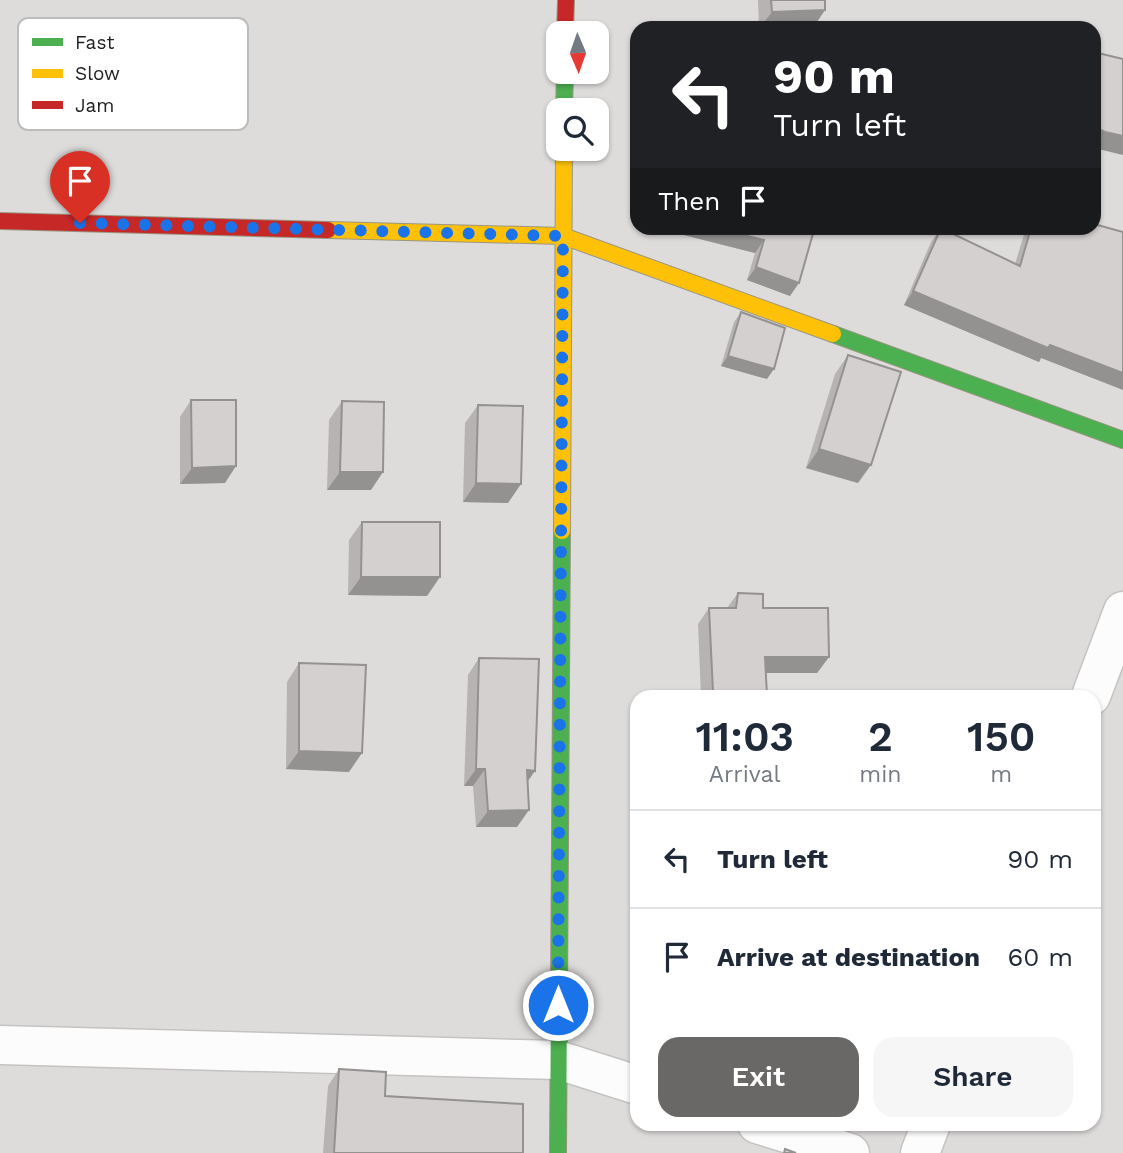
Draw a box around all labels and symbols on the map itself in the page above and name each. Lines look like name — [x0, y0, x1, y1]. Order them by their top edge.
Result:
legend — [18, 18, 248, 130]
north arrow — [546, 21, 609, 84]
text: Fast — [75, 31, 114, 54]
text: Slow — [75, 62, 120, 85]
text: Jam — [75, 94, 114, 117]
pin — [50, 151, 110, 223]
position arrow — [521, 968, 595, 1042]

